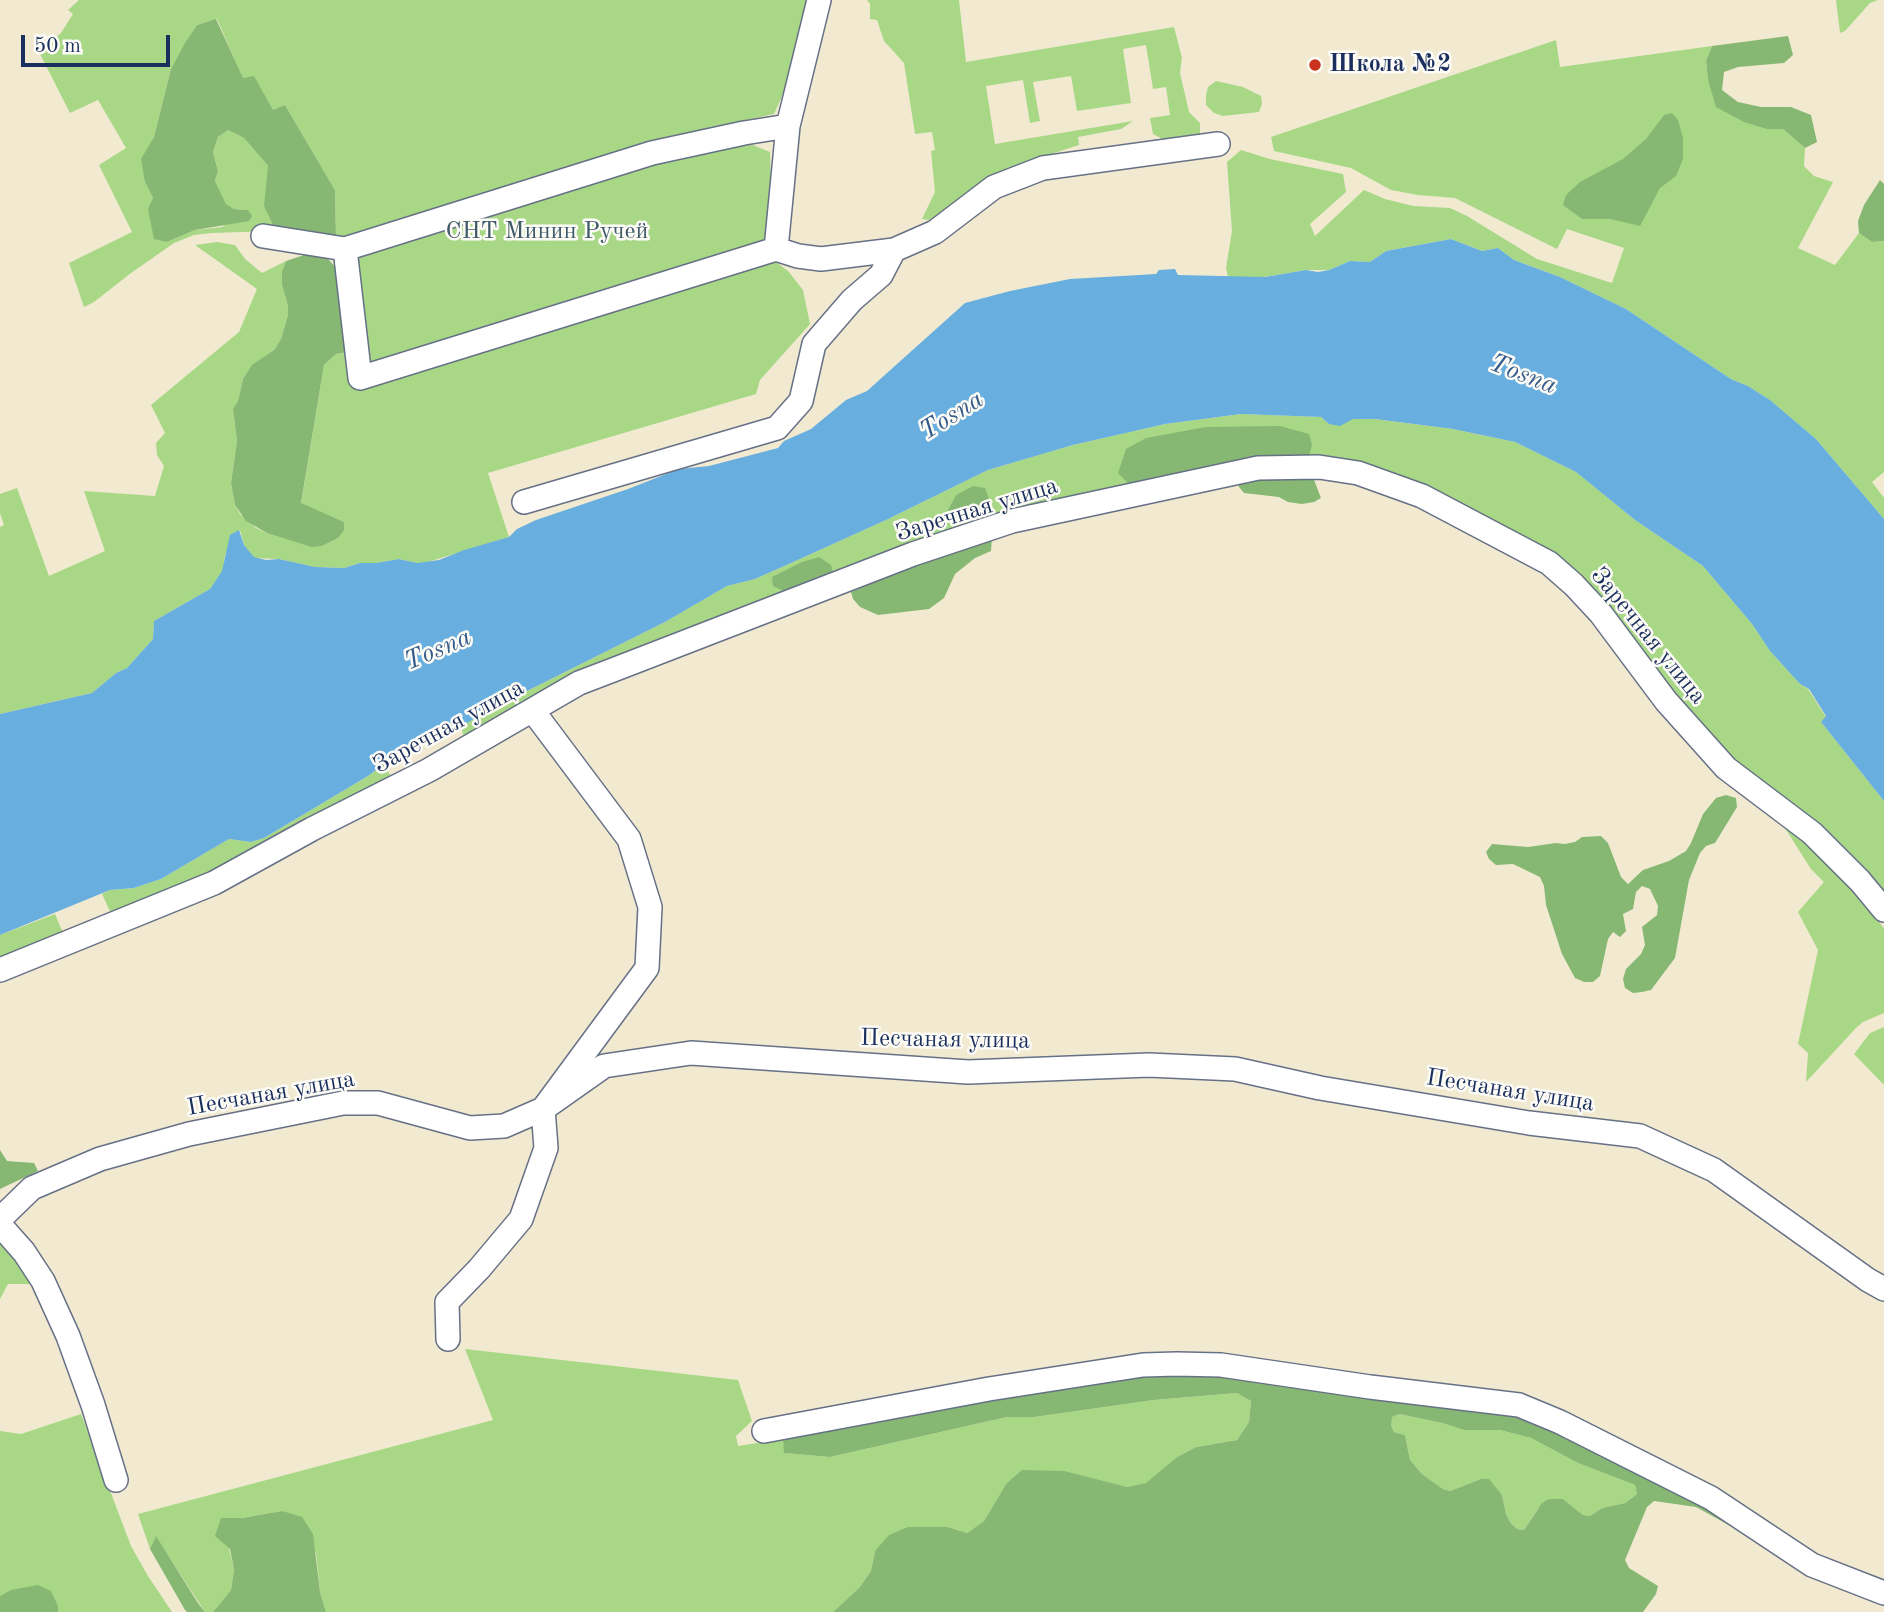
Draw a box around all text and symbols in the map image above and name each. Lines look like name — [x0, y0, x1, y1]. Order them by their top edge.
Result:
scale bar — [24, 21, 173, 65]
text: 50 m — [34, 36, 81, 57]
place label: Школа №2 — [1329, 51, 1451, 79]
marker: Школа №2 — [1307, 57, 1323, 73]
park label: СНТ Минин Ручей — [446, 218, 648, 246]
water label: Tosna — [1485, 348, 1561, 402]
water label: Tosna — [914, 384, 990, 448]
street label: Заречная улица — [893, 472, 1061, 548]
street label: Заречная улица — [1584, 562, 1712, 710]
water label: Tosna — [400, 622, 476, 678]
street label: Заречная улица — [369, 674, 529, 780]
street label: Песчаная улица — [860, 1024, 1030, 1056]
street label: Песчаная улица — [1424, 1063, 1596, 1119]
street label: Песчаная улица — [185, 1065, 357, 1123]

